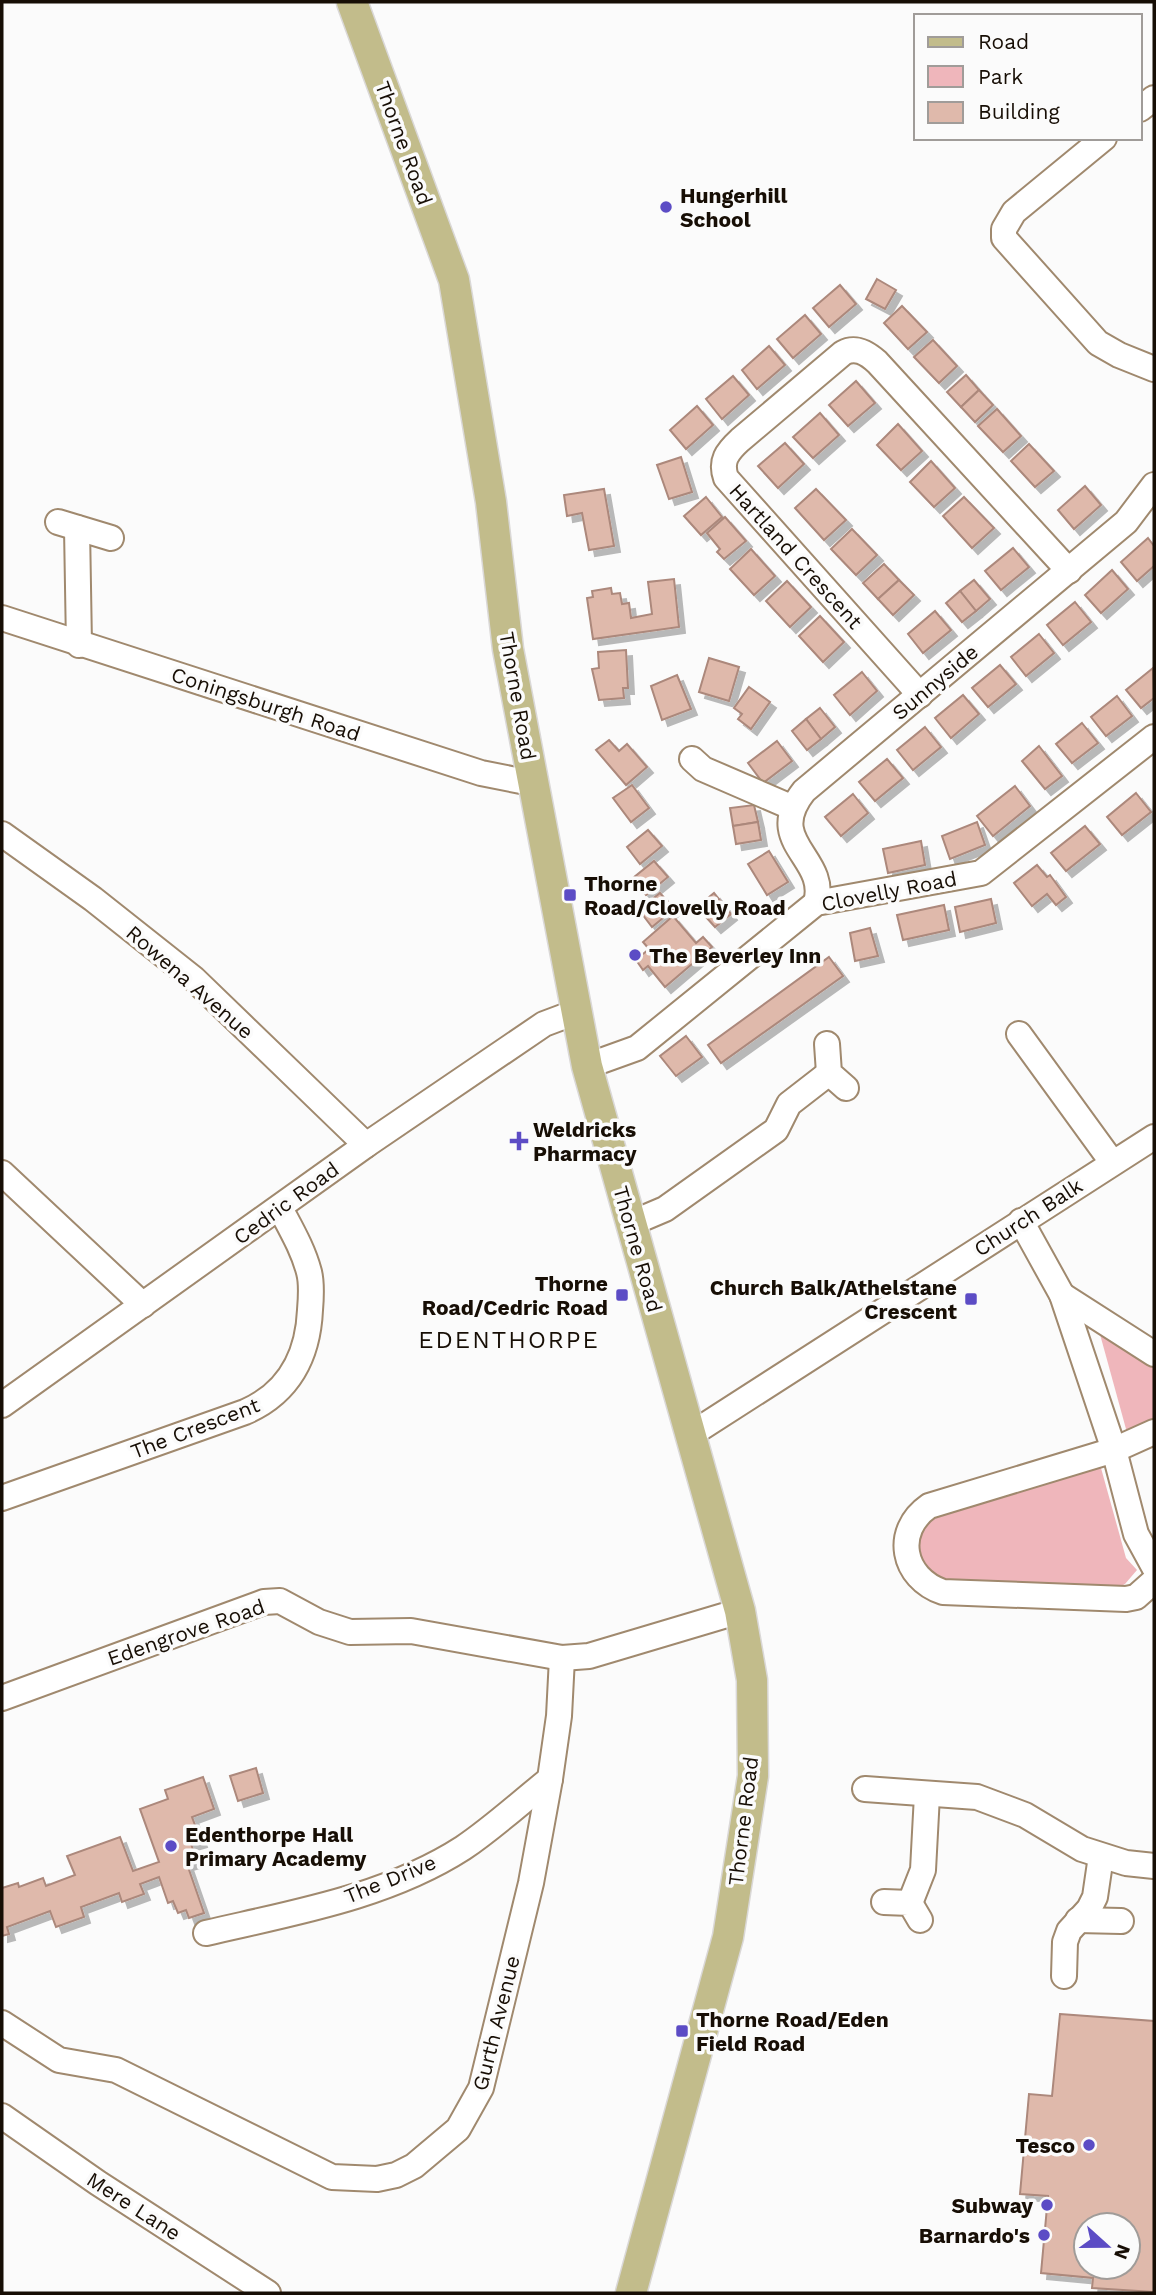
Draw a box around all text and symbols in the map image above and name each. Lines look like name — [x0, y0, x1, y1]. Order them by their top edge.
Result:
legend — [914, 14, 1142, 140]
text: Road — [978, 29, 1029, 54]
text: Park — [978, 64, 1023, 89]
street label: Thorne Road — [370, 78, 438, 208]
text: Building — [978, 99, 1060, 124]
place label: Hungerhill School — [680, 183, 787, 232]
marker: Hungerhill School — [658, 199, 674, 215]
street label: Hartland Crescent — [724, 478, 868, 634]
street label: Thorne Road — [494, 630, 542, 762]
street label: Sunnyside — [887, 639, 983, 725]
street label: Coningsburgh Road — [168, 662, 364, 746]
street label: Clovelly Road — [819, 866, 959, 916]
place label: Thorne Road/Clovelly Road — [584, 871, 786, 920]
marker: Thorne Road/Clovelly Road — [562, 887, 578, 903]
street label: Rowena Avenue — [121, 920, 259, 1044]
place label: The Beverley Inn — [649, 943, 821, 968]
marker: The Beverley Inn — [627, 947, 643, 963]
place label: Weldricks Pharmacy — [533, 1117, 637, 1166]
marker: Weldricks Pharmacy — [511, 1133, 527, 1149]
street label: Cedric Road — [228, 1156, 344, 1250]
street label: Church Balk — [969, 1173, 1087, 1261]
street label: Thorne Road — [608, 1183, 668, 1315]
place label: Thorne Road/Cedric Road — [422, 1271, 608, 1320]
place label: Church Balk/Athelstane Crescent — [710, 1275, 957, 1324]
marker: Thorne Road/Cedric Road — [614, 1287, 630, 1303]
marker: Church Balk/Athelstane Crescent — [963, 1291, 979, 1307]
district label: EDENTHORPE — [418, 1326, 600, 1354]
street label: The Crescent — [127, 1392, 263, 1464]
street label: Edengrove Road — [104, 1593, 268, 1671]
street label: Thorne Road — [723, 1755, 763, 1887]
place label: Edenthorpe Hall Primary Academy — [185, 1822, 367, 1871]
marker: Edenthorpe Hall Primary Academy — [163, 1838, 179, 1854]
street label: The Drive — [340, 1849, 440, 1909]
street label: Gurth Avenue — [467, 1953, 525, 2093]
place label: Thorne Road/Eden Field Road — [696, 2007, 889, 2056]
marker: Thorne Road/Eden Field Road — [674, 2023, 690, 2039]
place label: Tesco — [1015, 2133, 1075, 2158]
marker: Tesco — [1081, 2137, 1097, 2153]
street label: Mere Lane — [82, 2166, 186, 2246]
place label: Subway — [952, 2193, 1033, 2218]
marker: Subway — [1039, 2197, 1055, 2213]
north arrow — [1072, 2211, 1142, 2281]
place label: Barnardo's — [919, 2223, 1030, 2248]
marker: Barnardo's — [1036, 2227, 1052, 2243]
text: N — [1109, 2241, 1136, 2263]

